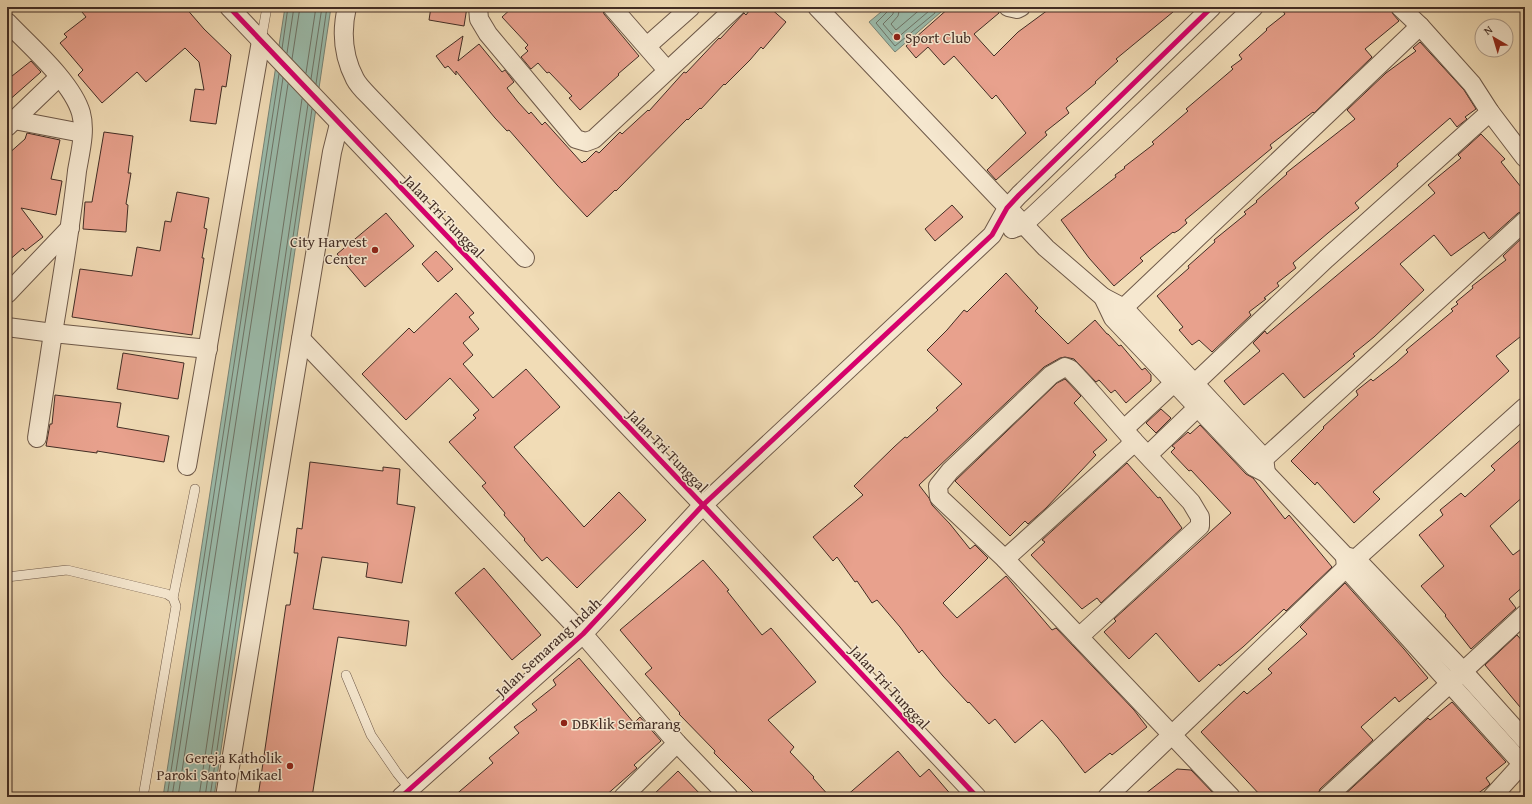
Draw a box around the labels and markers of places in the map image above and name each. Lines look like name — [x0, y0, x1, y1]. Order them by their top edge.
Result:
place label: Sport Club — [905, 27, 971, 48]
marker: Sport Club — [892, 32, 902, 42]
place label: City Harvest Center — [290, 231, 368, 269]
marker: City Harvest Center — [370, 245, 380, 255]
place label: DBKlik Semarang — [572, 713, 681, 734]
marker: DBKlik Semarang — [559, 718, 569, 728]
place label: Gereja Katholik Paroki Santo Mikael — [157, 747, 282, 785]
marker: Gereja Katholik Paroki Santo Mikael — [285, 761, 295, 771]

